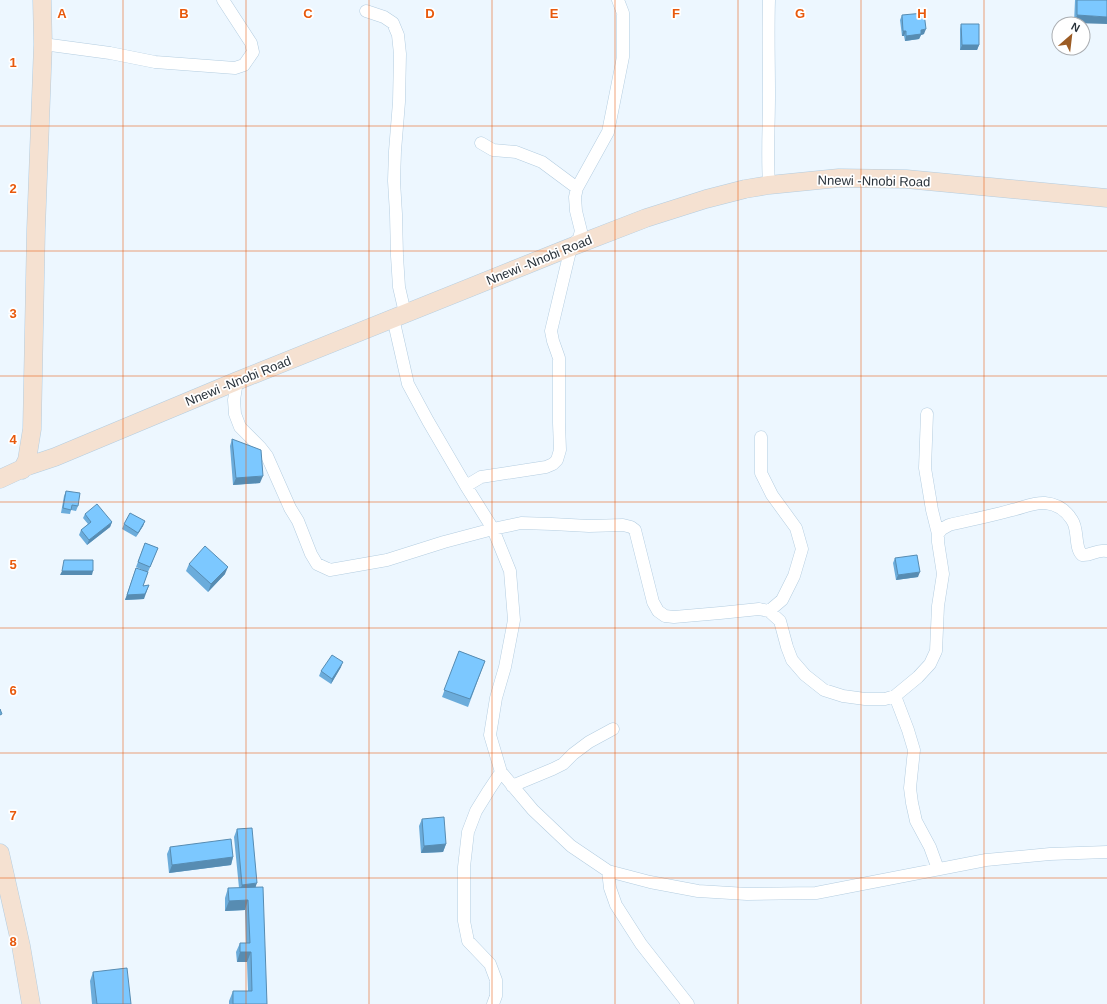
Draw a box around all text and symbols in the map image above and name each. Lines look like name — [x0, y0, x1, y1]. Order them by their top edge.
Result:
text: A — [57, 6, 67, 21]
text: B — [179, 6, 189, 21]
text: C — [303, 6, 313, 21]
text: D — [425, 6, 435, 21]
text: E — [550, 6, 559, 21]
text: F — [672, 6, 680, 21]
text: G — [795, 6, 805, 21]
text: H — [917, 6, 927, 21]
north arrow — [1051, 16, 1091, 56]
text: N — [1069, 20, 1082, 34]
text: 1 — [9, 55, 17, 70]
street label: Nnewi -Nnobi Road — [818, 173, 930, 189]
text: 2 — [9, 181, 17, 196]
street label: Nnewi -Nnobi Road — [484, 232, 594, 288]
text: 3 — [9, 306, 17, 321]
street label: Nnewi -Nnobi Road — [183, 353, 293, 409]
text: 4 — [9, 432, 17, 447]
text: 5 — [9, 557, 17, 572]
text: 6 — [9, 683, 17, 698]
text: 7 — [9, 808, 17, 823]
text: 8 — [9, 934, 17, 949]

